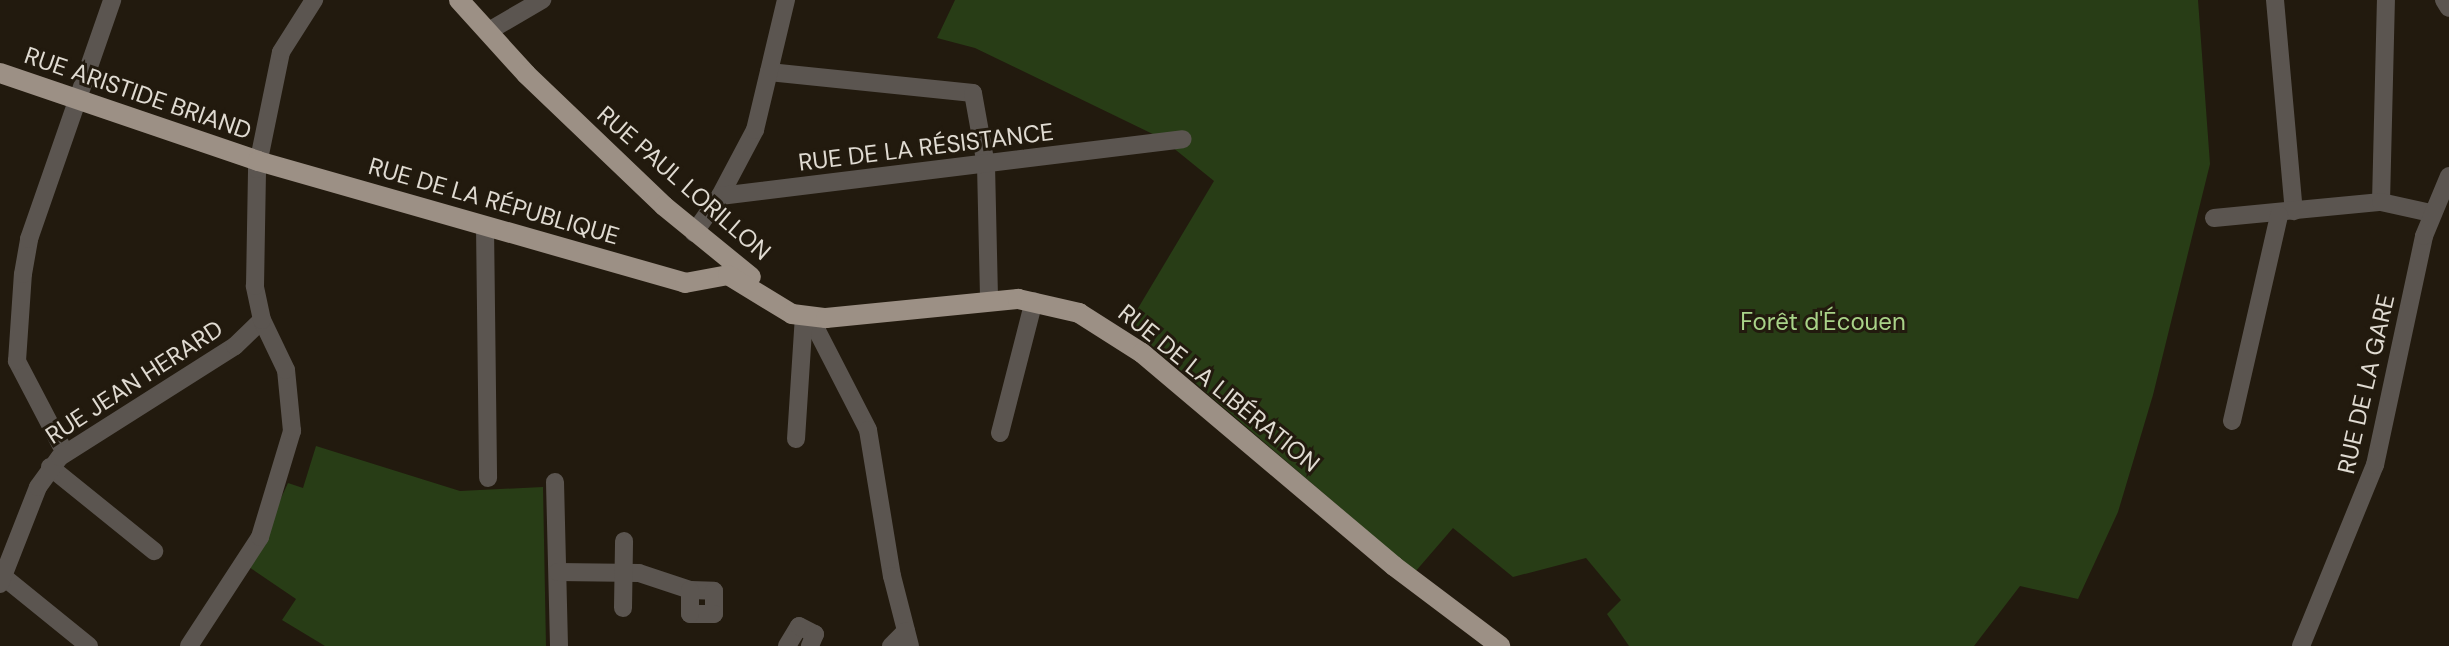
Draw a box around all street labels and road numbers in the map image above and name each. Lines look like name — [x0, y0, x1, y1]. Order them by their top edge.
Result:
street label: RUE ARISTIDE BRIAND — [21, 41, 255, 145]
street label: RUE PAUL LORILLON — [591, 100, 777, 266]
street label: RUE DE LA RÉSISTANCE — [797, 117, 1055, 177]
street label: RUE DE LA RÉPUBLIQUE — [365, 151, 623, 251]
street label: RUE DE LA GARE — [2331, 291, 2401, 477]
street label: RUE DE LA LIBÉRATION — [1113, 298, 1325, 478]
street label: RUE JEAN HERARD — [40, 314, 228, 450]

